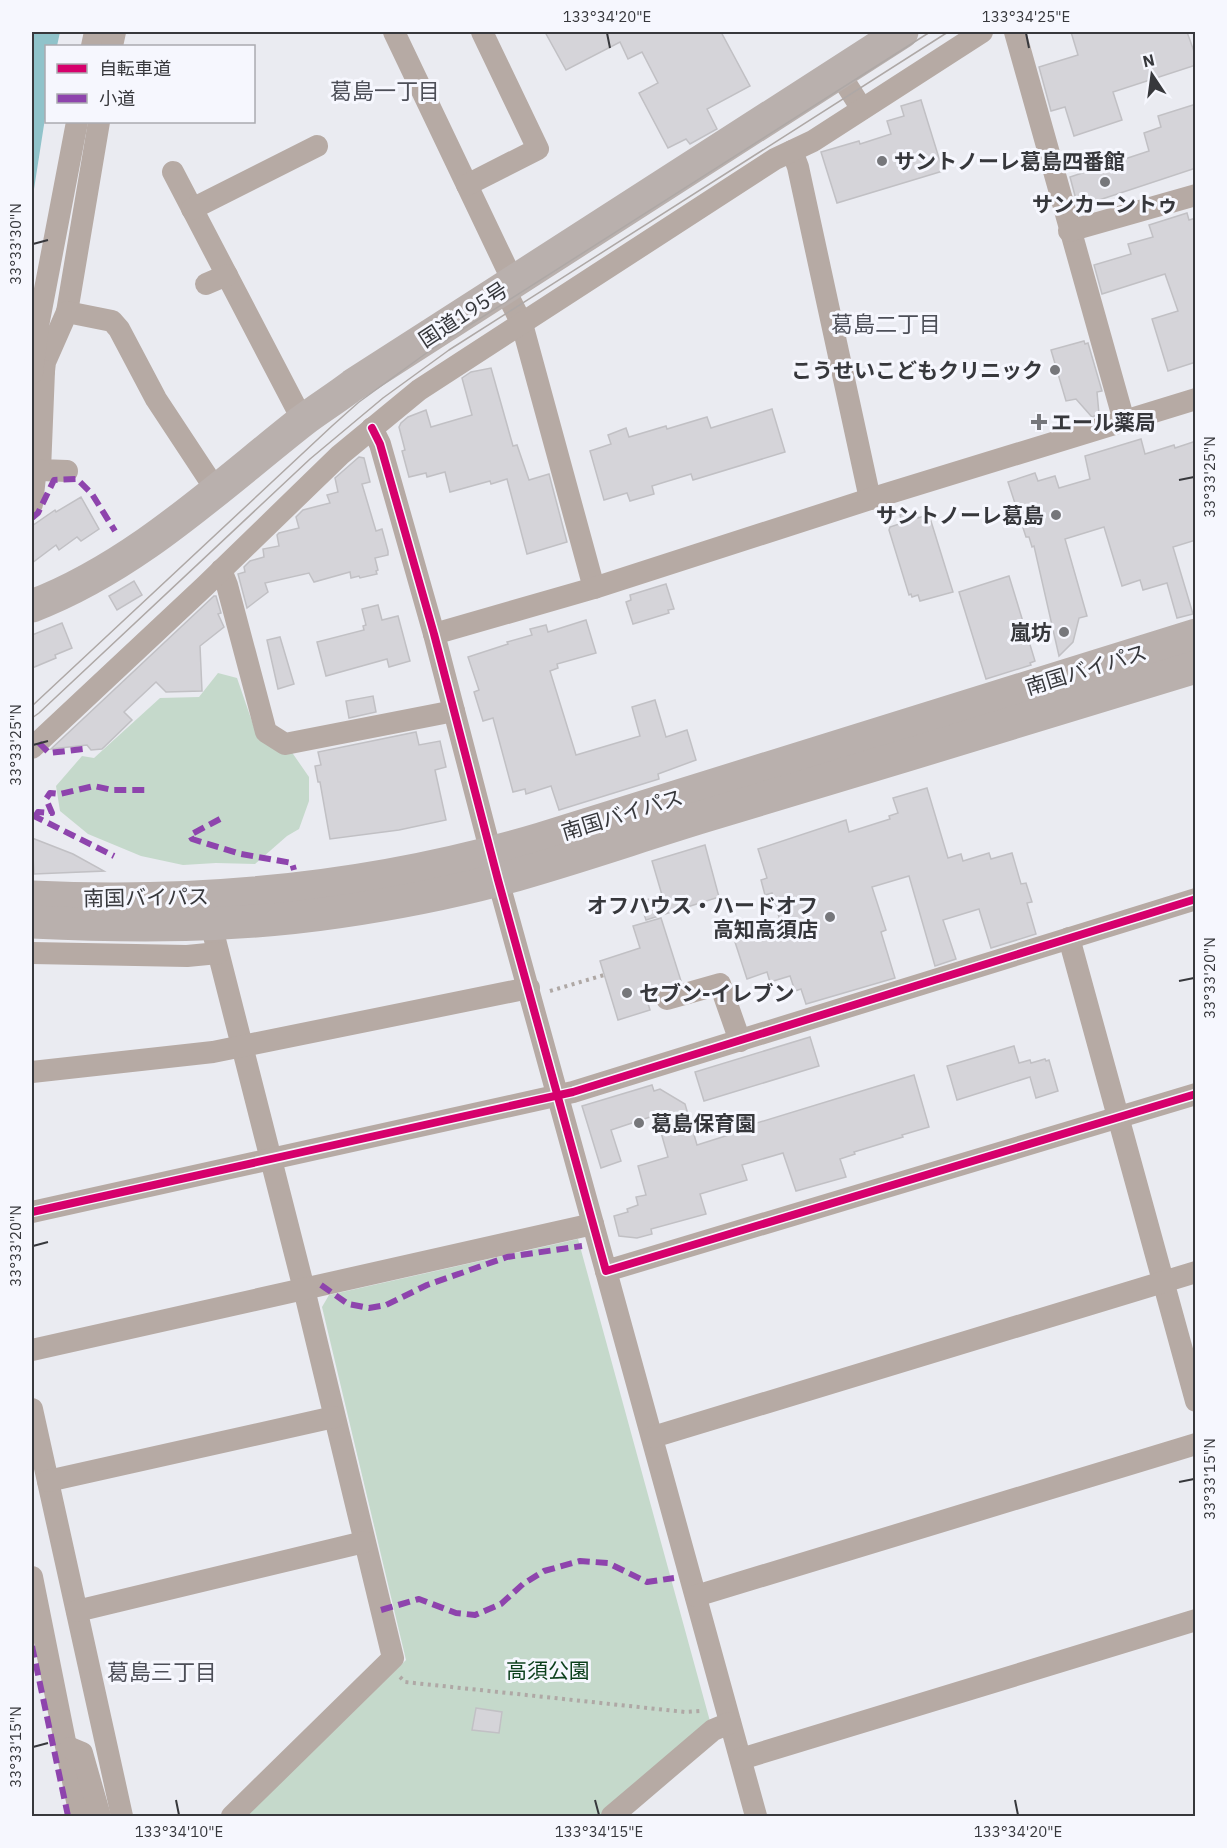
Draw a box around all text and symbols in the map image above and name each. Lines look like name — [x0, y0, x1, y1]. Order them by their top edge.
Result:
text: 133°34'20"E — [563, 7, 651, 26]
text: 133°34'25"E — [982, 7, 1070, 26]
legend — [45, 45, 255, 123]
north arrow — [1122, 45, 1182, 105]
text: N — [1141, 49, 1157, 71]
text: 自転車道 — [99, 57, 171, 80]
district label: 葛島一丁目 — [330, 76, 440, 105]
text: 小道 — [99, 87, 135, 110]
place label: サントノーレ葛島四番館 — [894, 147, 1125, 175]
marker: サントノーレ葛島四番館 — [875, 154, 889, 168]
marker: サンカーントゥ — [1098, 175, 1112, 189]
place label: サンカーントゥ — [1032, 190, 1178, 218]
text: 33°33'30"N — [6, 203, 25, 285]
street label: 国道195号 — [413, 275, 513, 353]
district label: 葛島二丁目 — [831, 309, 941, 338]
place label: こうせいこどもクリニック — [791, 356, 1043, 384]
marker: こうせいこどもクリニック — [1048, 363, 1062, 377]
place label: エール薬局 — [1051, 408, 1156, 436]
marker: エール薬局 — [1032, 415, 1046, 429]
text: 33°33'25"N — [1200, 436, 1219, 518]
place label: サントノーレ葛島 — [876, 501, 1044, 529]
marker: サントノーレ葛島 — [1049, 508, 1063, 522]
place label: 嵐坊 — [1010, 618, 1052, 646]
marker: 嵐坊 — [1057, 625, 1071, 639]
street label: 南国バイパス — [1022, 637, 1150, 701]
text: 33°33'25"N — [6, 704, 25, 786]
street label: 南国バイパス — [558, 782, 686, 846]
street label: 南国バイパス — [83, 882, 209, 912]
place label: オフハウス・ハードオフ 高知高須店 — [587, 891, 818, 943]
marker: オフハウス・ハードオフ 高知高須店 — [823, 910, 837, 924]
text: 33°33'20"N — [1200, 937, 1219, 1019]
place label: セブン-イレブン — [639, 979, 794, 1007]
marker: セブン-イレブン — [620, 986, 634, 1000]
place label: 葛島保育園 — [651, 1109, 756, 1137]
marker: 葛島保育園 — [632, 1116, 646, 1130]
text: 33°33'20"N — [6, 1205, 25, 1287]
text: 33°33'15"N — [1200, 1438, 1219, 1520]
park label: 高須公園 — [506, 1656, 590, 1684]
district label: 葛島三丁目 — [107, 1657, 217, 1686]
text: 33°33'15"N — [6, 1706, 25, 1788]
text: 133°34'10"E — [135, 1822, 223, 1841]
text: 133°34'15"E — [555, 1822, 643, 1841]
text: 133°34'20"E — [974, 1822, 1062, 1841]

